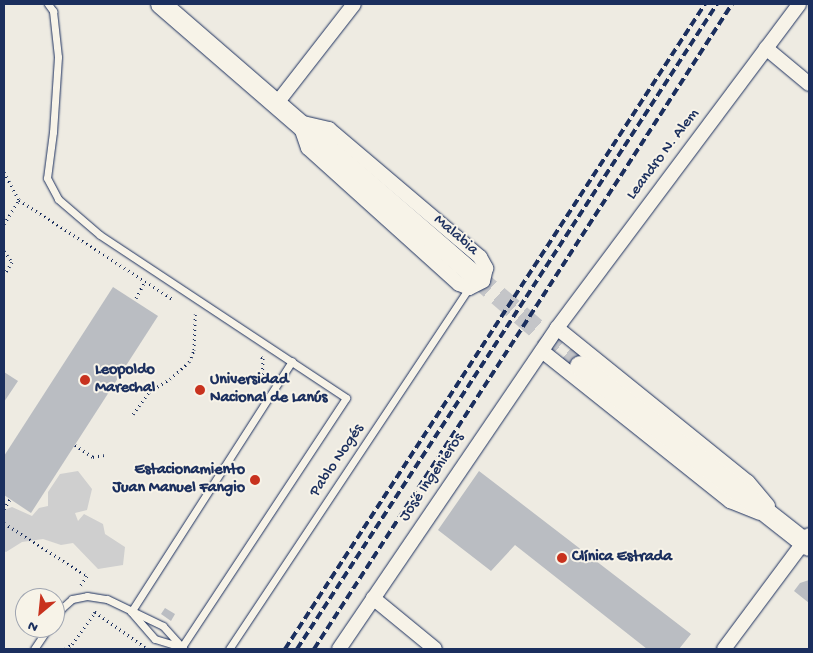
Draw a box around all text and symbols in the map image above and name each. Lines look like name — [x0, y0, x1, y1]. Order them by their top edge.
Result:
street label: Leandro N. Alem — [623, 105, 705, 205]
street label: Malabia — [429, 211, 481, 261]
place label: Leopoldo Marechal — [95, 361, 155, 399]
place label: Universidad Nacional de Lanús — [210, 371, 328, 409]
marker: Leopoldo Marechal — [79, 374, 91, 386]
marker: Universidad Nacional de Lanús — [194, 384, 206, 396]
street label: Pablo Nogés — [307, 421, 369, 501]
street label: José Ingenieros — [396, 430, 470, 526]
place label: Estacionamiento Juan Manuel Fangio — [113, 461, 245, 499]
marker: Estacionamiento Juan Manuel Fangio — [249, 474, 261, 486]
place label: Clínica Estrada — [572, 548, 672, 568]
marker: Clínica Estrada — [556, 552, 568, 564]
north arrow — [15, 588, 65, 638]
text: N — [25, 616, 41, 635]

